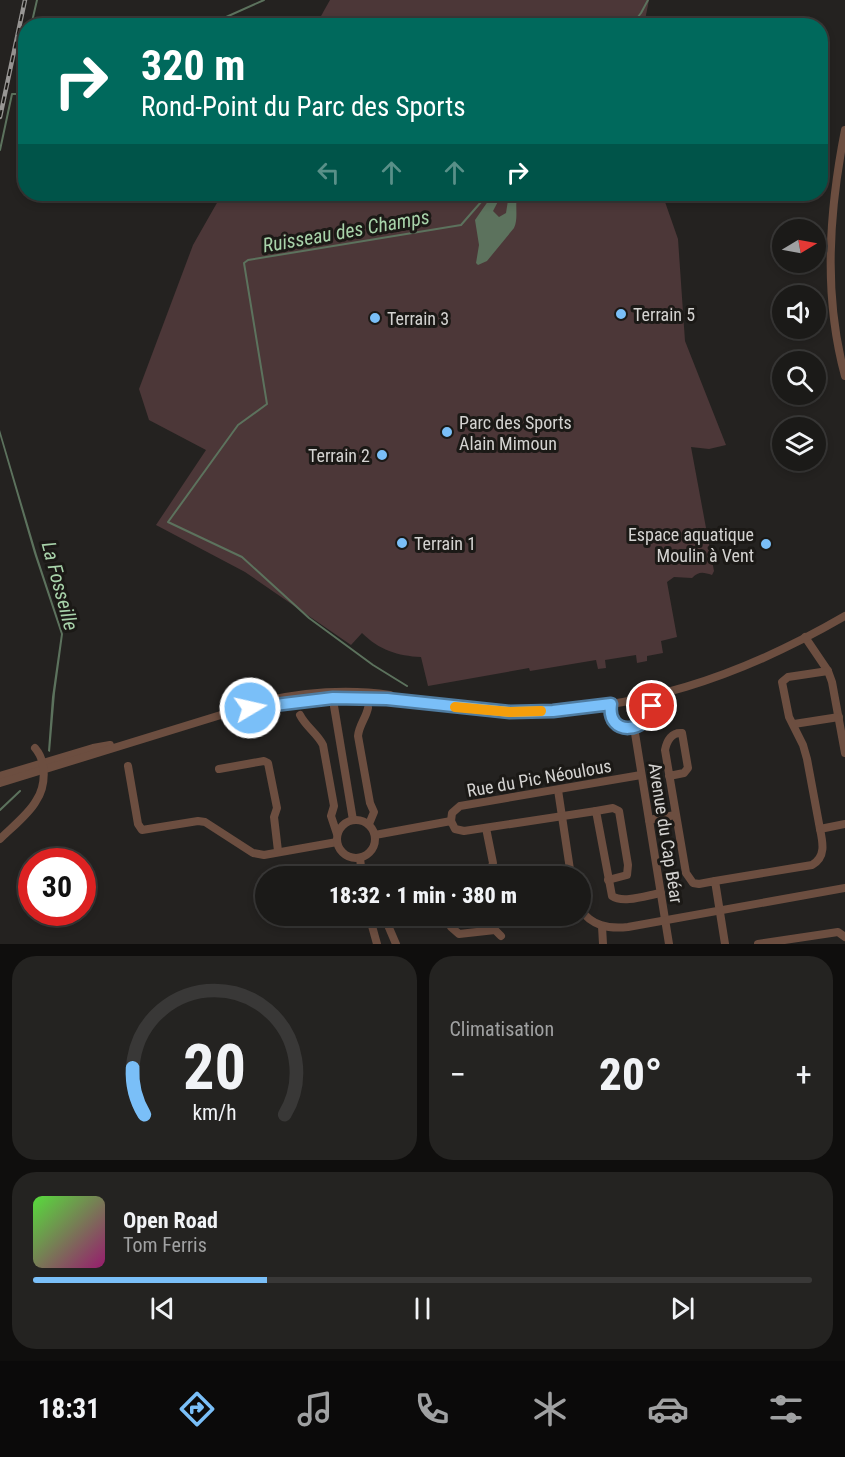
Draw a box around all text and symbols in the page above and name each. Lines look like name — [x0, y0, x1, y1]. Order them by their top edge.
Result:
text: 320 m — [141, 41, 246, 90]
icon: right — [42, 42, 120, 120]
text: Rond-Point du Parc des Sports — [141, 91, 466, 123]
icon: left — [312, 156, 345, 189]
icon: ahead — [375, 156, 408, 189]
icon: ahead — [438, 156, 471, 189]
icon: right — [501, 156, 534, 189]
water label: Ruisseau des Champs — [261, 204, 431, 257]
north arrow — [772, 219, 826, 273]
map controls — [772, 219, 826, 471]
button: sound — [772, 285, 826, 339]
place label: Terrain 5 — [633, 304, 695, 325]
marker: Terrain 5 — [614, 307, 628, 321]
place label: Terrain 3 — [387, 308, 449, 329]
marker: Terrain 3 — [368, 311, 382, 325]
button: search — [772, 351, 826, 405]
place label: Parc des Sports Alain Mimoun — [459, 412, 572, 454]
button: layers — [772, 417, 826, 471]
marker: Parc des Sports Alain Mimoun — [440, 425, 454, 439]
place label: Terrain 2 — [308, 445, 370, 466]
marker: Terrain 2 — [375, 448, 389, 462]
place label: Espace aquatique Moulin à Vent — [628, 524, 754, 566]
place label: Terrain 1 — [414, 533, 476, 554]
marker: Terrain 1 — [395, 536, 409, 550]
marker: Espace aquatique Moulin à Vent — [759, 537, 773, 551]
water label: La Fosseille — [37, 539, 83, 633]
position arrow — [218, 676, 282, 740]
pin — [626, 680, 677, 731]
icon: arrive — [635, 689, 668, 722]
street label: Rue du Pic Néoulous — [465, 755, 613, 801]
street label: Avenue du Cap Béar — [645, 761, 688, 905]
speed limit sign: 30 — [18, 848, 96, 926]
text: 18:32 · 1 min · 380 m — [329, 883, 517, 908]
text: Climatisation — [450, 1017, 554, 1041]
text: 20 — [183, 1031, 246, 1104]
text: 20° — [599, 1048, 663, 1101]
text: − — [450, 1055, 466, 1094]
text: + — [796, 1055, 812, 1094]
text: km/h — [192, 1100, 236, 1125]
text: Open Road — [123, 1208, 218, 1233]
text: Tom Ferris — [123, 1233, 207, 1257]
icon: previous — [146, 1292, 179, 1325]
icon: pause — [406, 1292, 439, 1325]
icon: next — [666, 1292, 699, 1325]
icon: directions — [176, 1388, 218, 1430]
icon: music — [294, 1388, 336, 1430]
icon: phone — [411, 1388, 453, 1430]
icon: climate — [529, 1388, 571, 1430]
icon: car — [647, 1388, 689, 1430]
icon: filters — [765, 1388, 807, 1430]
text: 18:31 — [38, 1393, 100, 1425]

